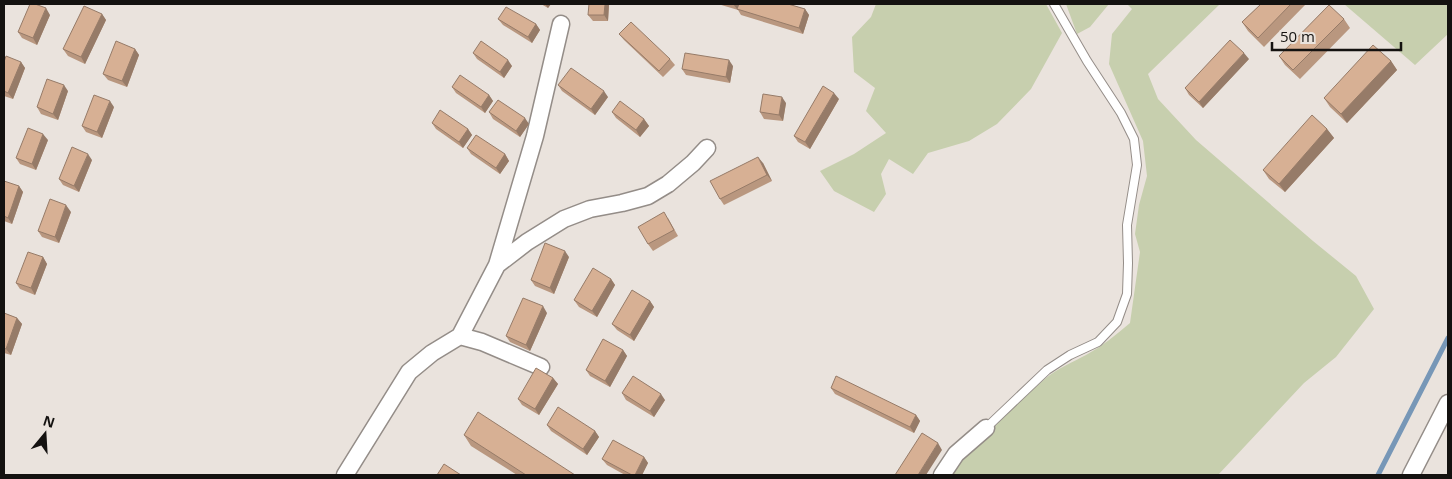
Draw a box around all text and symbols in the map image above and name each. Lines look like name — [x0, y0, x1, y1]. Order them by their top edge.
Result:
scale bar — [1272, 20, 1401, 52]
text: 50 m — [1280, 26, 1315, 46]
north arrow — [20, 409, 70, 459]
text: N — [41, 410, 58, 432]

